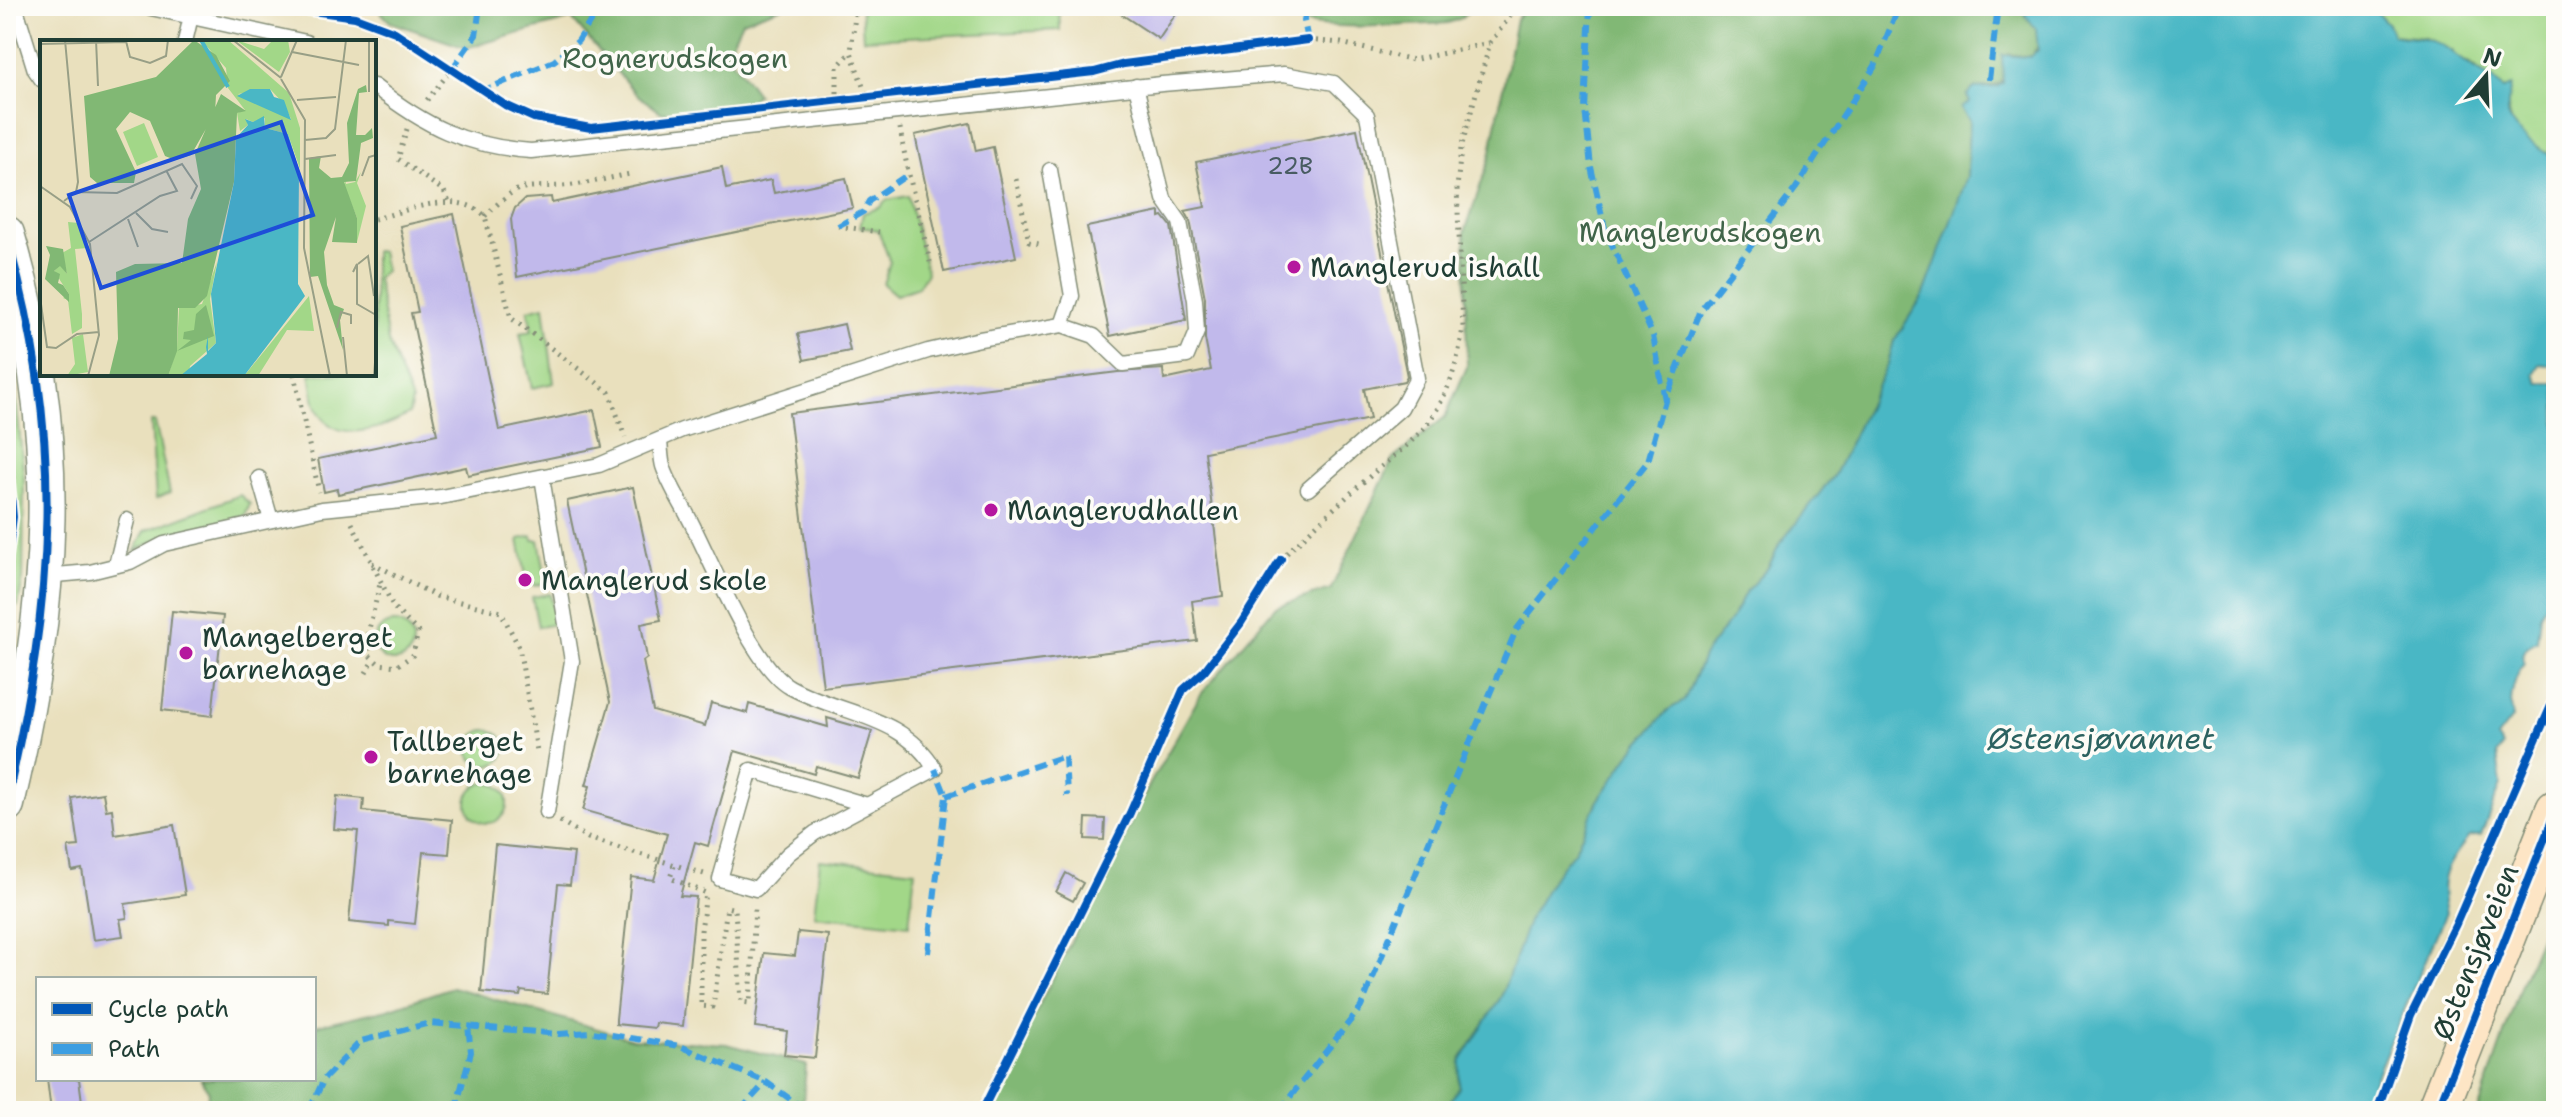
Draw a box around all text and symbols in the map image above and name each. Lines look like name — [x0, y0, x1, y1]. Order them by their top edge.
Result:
north arrow — [2446, 36, 2526, 116]
park label: Rognerudskogen — [562, 39, 788, 77]
inset map — [40, 40, 376, 376]
text: N — [2479, 41, 2505, 74]
house number: 22B — [1267, 150, 1313, 182]
park label: Manglerudskogen — [1579, 213, 1821, 251]
place label: Manglerud ishall — [1310, 248, 1540, 286]
marker: Manglerud ishall — [1285, 258, 1303, 276]
place label: Manglerudhallen — [1007, 491, 1239, 529]
marker: Manglerudhallen — [982, 501, 1000, 519]
place label: Manglerud skole — [541, 561, 768, 599]
marker: Manglerud skole — [516, 571, 534, 589]
place label: Mangelberget barnehage — [202, 618, 393, 688]
marker: Mangelberget barnehage — [177, 644, 195, 662]
water label: Østensjøvannet — [1987, 718, 2215, 759]
place label: Tallberget barnehage — [387, 722, 532, 792]
marker: Tallberget barnehage — [362, 748, 380, 766]
street label: Østensjøveien — [2423, 859, 2527, 1045]
legend — [36, 977, 316, 1081]
text: Cycle path — [108, 993, 229, 1025]
text: Path — [108, 1033, 160, 1065]

